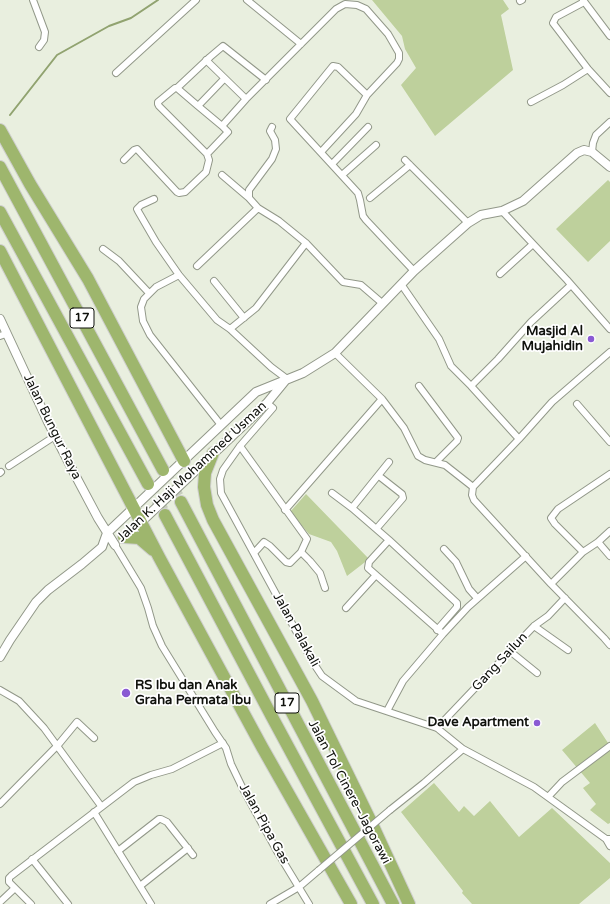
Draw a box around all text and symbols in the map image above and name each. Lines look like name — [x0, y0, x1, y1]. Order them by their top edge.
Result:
road number: 17 — [70, 308, 94, 328]
place label: Masjid Al Mujahidin — [522, 324, 583, 355]
marker: Masjid Al Mujahidin — [586, 334, 596, 344]
street label: Jalan Bungur Raya — [20, 372, 84, 482]
street label: Jalan K. Haji Mohammed Usman — [114, 398, 270, 546]
street label: Jalan Palakali — [269, 590, 323, 670]
street label: Gang Sailun — [469, 630, 531, 694]
place label: RS Ibu dan Anak Graha Permata Ibu — [135, 678, 251, 709]
marker: RS Ibu dan Anak Graha Permata Ibu — [120, 687, 132, 699]
road number: 17 — [275, 693, 299, 713]
place label: Dave Apartment — [428, 715, 529, 731]
street label: Jalan Tol Cinere–Jagorawi — [304, 717, 394, 867]
marker: Dave Apartment — [532, 718, 542, 728]
street label: Jalan Pipa Gas — [236, 781, 292, 867]

